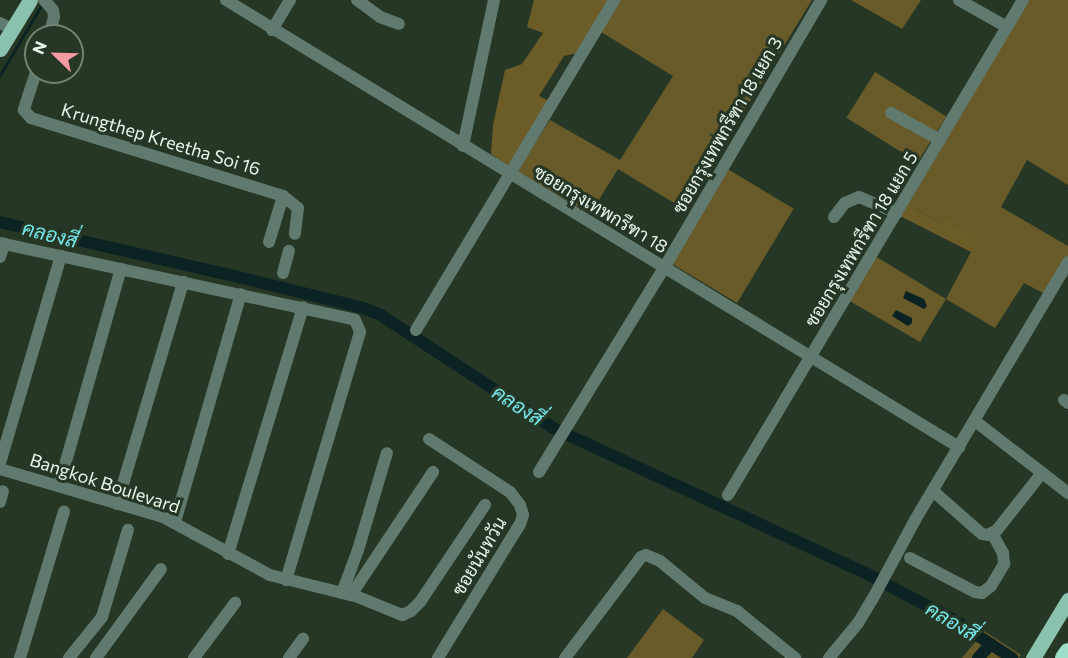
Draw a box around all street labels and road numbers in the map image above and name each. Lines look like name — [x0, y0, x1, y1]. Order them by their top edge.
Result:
street label: ซอยกรุงเทพกรีฑา 18 แยก 3 — [668, 33, 786, 217]
street label: Krungthep Kreetha Soi 16 — [59, 98, 263, 180]
street label: ซอยกรุงเทพกรีฑา 18 แยก 5 — [800, 148, 922, 330]
street label: ซอยกรุงเทพกรีฑา 18 — [530, 161, 672, 257]
street label: Bangkok Boulevard — [27, 449, 183, 517]
street label: ซอยนันทวัน — [447, 513, 511, 599]

